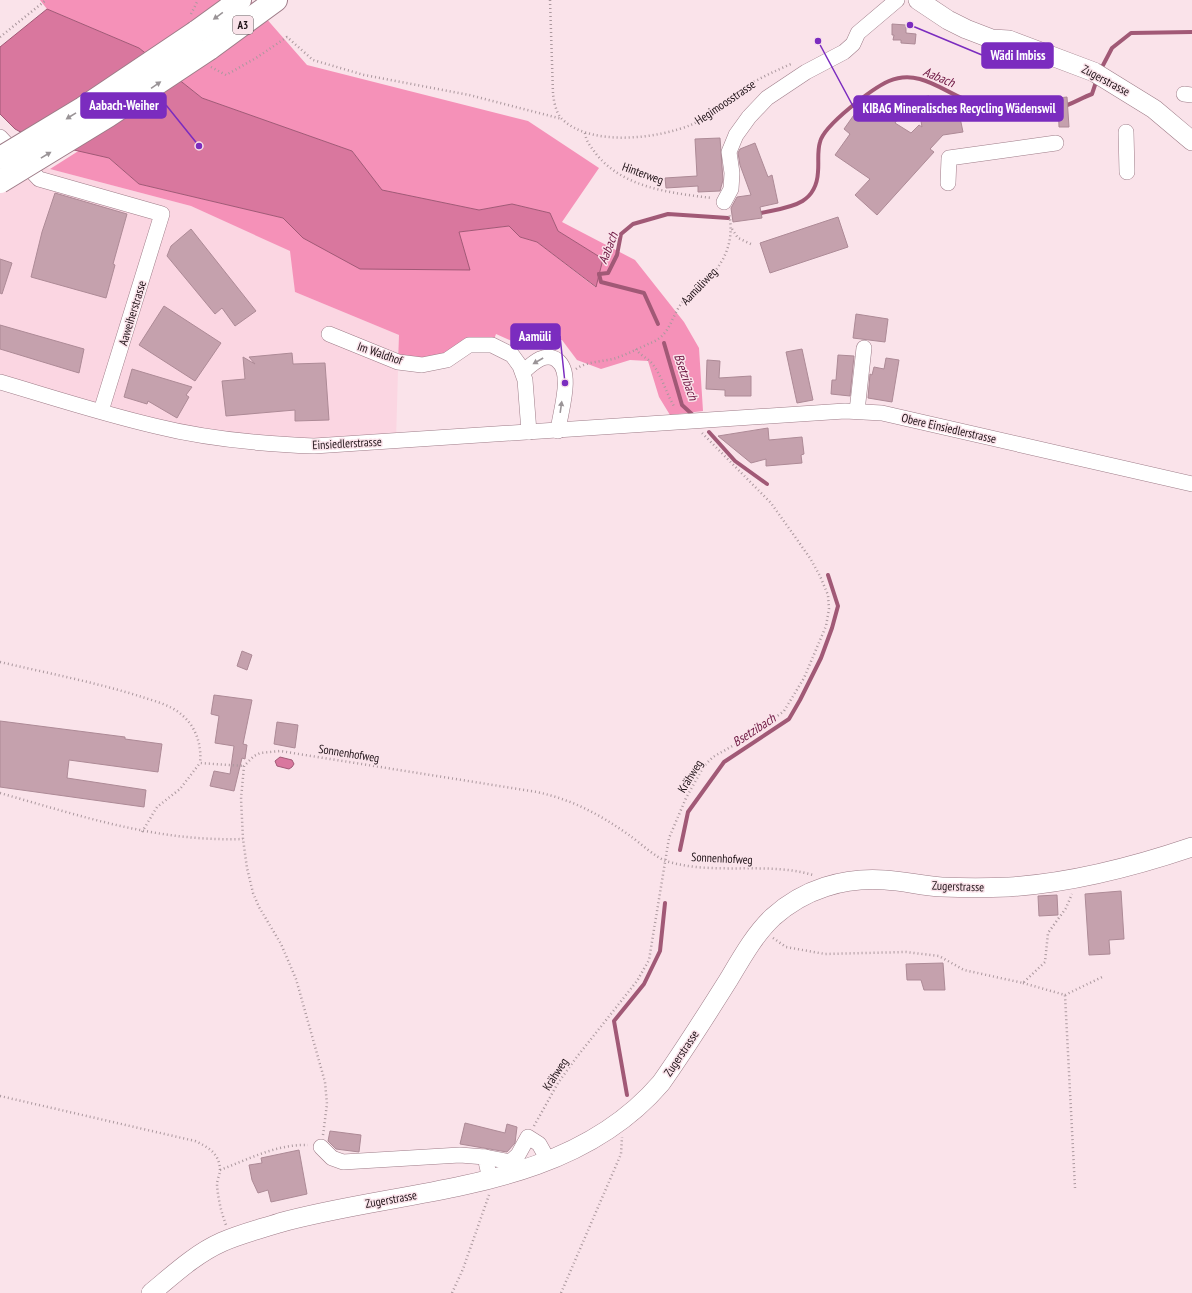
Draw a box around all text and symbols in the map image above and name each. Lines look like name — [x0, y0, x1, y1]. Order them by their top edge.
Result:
one-way arrow — [213, 12, 223, 20]
road number: A3 — [233, 16, 253, 34]
callout: Wädi Imbiss — [982, 43, 1053, 68]
text: Wädi Imbiss — [989, 47, 1046, 64]
street label: Zugerstrasse — [1079, 61, 1133, 99]
water label: Aabach — [921, 63, 958, 91]
street label: Hegimoosstrasse — [692, 76, 758, 128]
one-way arrow — [150, 81, 161, 89]
callout: Aabach-Weiher — [81, 93, 166, 118]
callout: KIBAG Mineralisches Recycling Wädenswil — [854, 96, 1063, 121]
text: Aabach-Weiher — [88, 97, 159, 114]
text: KIBAG Mineralisches Recycling Wädenswil — [862, 100, 1056, 117]
one-way arrow — [65, 112, 77, 119]
one-way arrow — [40, 151, 52, 158]
street label: Hinterweg — [620, 159, 666, 187]
water label: Aabach — [594, 229, 622, 266]
street label: Aamüliweg — [678, 264, 720, 308]
street label: Aaweiherstrasse — [115, 279, 149, 347]
callout: Aamüli — [511, 324, 560, 349]
text: Aamüli — [518, 328, 551, 345]
street label: Im Waldhof — [355, 338, 405, 368]
water label: Bsetzibach — [670, 351, 702, 404]
one-way arrow — [532, 357, 544, 364]
one-way arrow — [558, 401, 564, 413]
street label: Obere Einsiedlerstrasse — [900, 410, 998, 446]
street label: Einsiedlerstrasse — [312, 434, 382, 452]
water label: Bsetzibach — [729, 709, 780, 750]
street label: Sonnenhofweg — [317, 741, 381, 765]
street label: Krähweg — [674, 757, 706, 795]
street label: Sonnenhofweg — [691, 849, 753, 867]
street label: Zugerstrasse — [932, 878, 984, 894]
street label: Zugerstrasse — [660, 1027, 702, 1079]
street label: Krähweg — [539, 1055, 571, 1093]
street label: Zugerstrasse — [364, 1187, 418, 1211]

